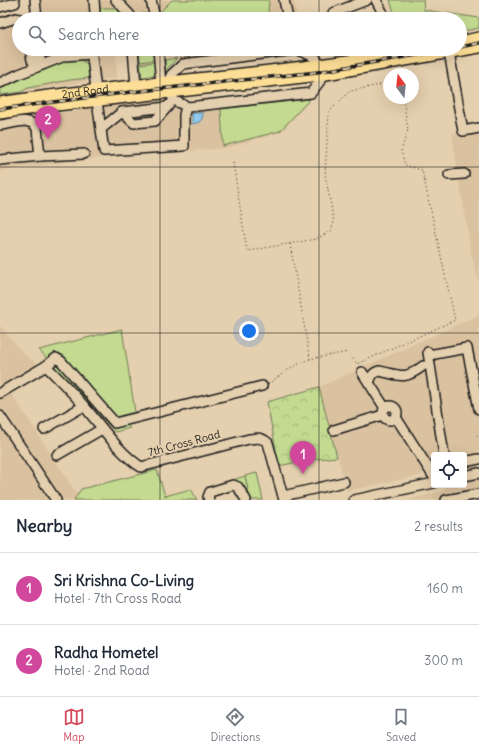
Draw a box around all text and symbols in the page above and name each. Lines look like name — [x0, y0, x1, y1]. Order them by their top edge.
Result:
search box — [12, 12, 467, 56]
icon: search — [26, 23, 48, 45]
text: Search here — [58, 25, 139, 44]
north arrow — [383, 68, 419, 104]
street label: 2nd Road — [61, 82, 110, 101]
pin: 2 — [35, 106, 61, 139]
your location — [239, 321, 259, 341]
street label: 7th Cross Road — [146, 426, 222, 459]
pin: 1 — [290, 441, 316, 474]
map controls — [431, 452, 467, 488]
button: locate — [431, 452, 467, 488]
text: Nearby — [16, 515, 72, 537]
text: 2 results — [414, 518, 463, 535]
text: Sri Krishna Co-Living — [54, 571, 194, 590]
text: 1 — [26, 580, 32, 597]
text: 160 m — [427, 580, 463, 597]
text: Hotel · 7th Cross Road — [54, 590, 182, 607]
text: Radha Hometel — [54, 643, 158, 662]
text: 2 — [25, 652, 33, 669]
text: 300 m — [424, 652, 463, 669]
text: Hotel · 2nd Road — [54, 662, 150, 679]
tab: Map — [63, 706, 85, 744]
tab: Directions — [211, 706, 260, 744]
tab: Saved — [386, 706, 416, 744]

